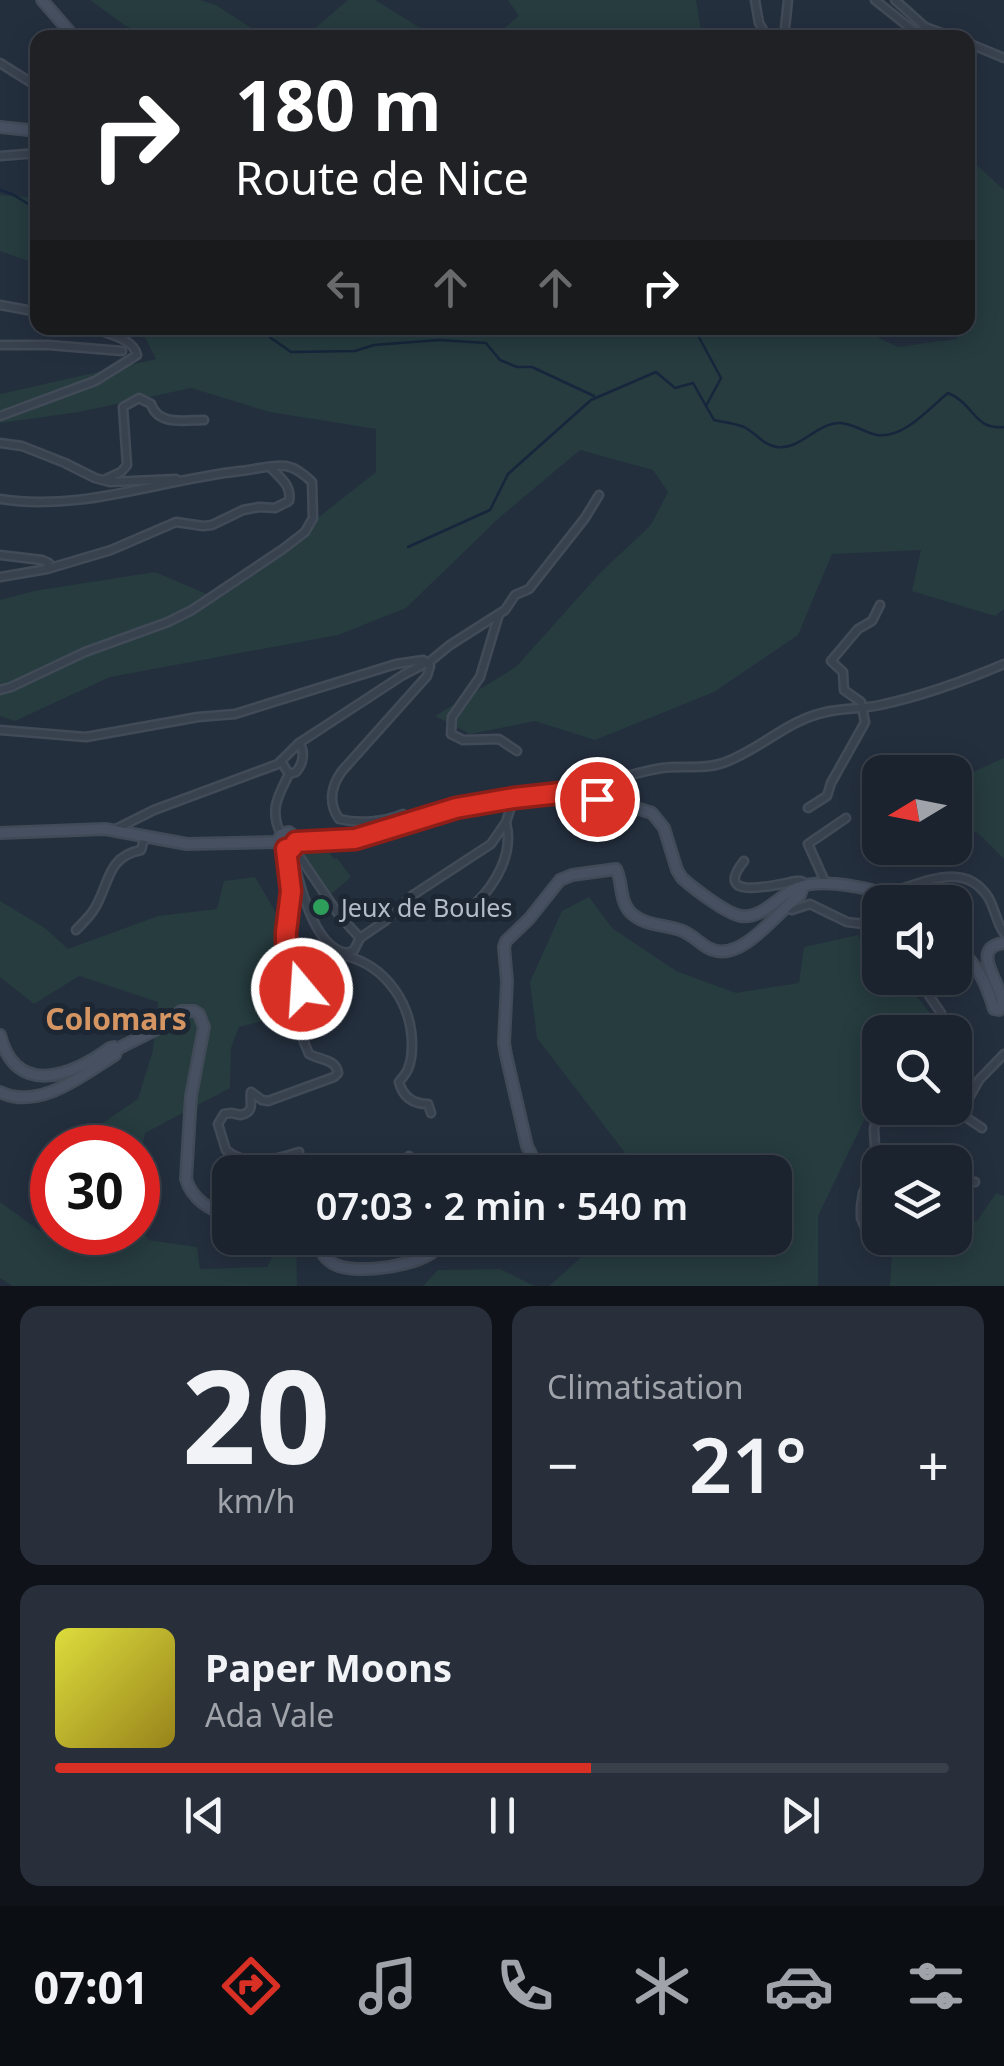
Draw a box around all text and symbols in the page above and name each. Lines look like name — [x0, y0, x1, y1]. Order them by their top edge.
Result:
text: 180 m — [235, 56, 442, 152]
icon: right — [70, 70, 200, 200]
text: Route de Nice — [235, 147, 529, 208]
icon: left — [318, 260, 373, 315]
icon: ahead — [423, 260, 478, 315]
icon: ahead — [528, 260, 583, 315]
icon: right — [633, 260, 688, 315]
north arrow — [862, 755, 972, 865]
map controls — [862, 755, 972, 1255]
pin — [555, 757, 640, 842]
icon: arrive — [570, 772, 625, 827]
button: sound — [862, 885, 972, 995]
place label: Jeux de Boules — [339, 890, 512, 924]
marker: Jeux de Boules — [310, 896, 332, 918]
position arrow — [250, 937, 354, 1041]
district label: Colomars — [45, 998, 187, 1039]
button: search — [862, 1015, 972, 1125]
speed limit sign: 30 — [30, 1125, 160, 1255]
button: layers — [862, 1145, 972, 1255]
text: 07:03 · 2 min · 540 m — [316, 1179, 688, 1231]
text: 20 — [182, 1325, 330, 1502]
text: Climatisation — [547, 1365, 744, 1408]
text: 21° — [689, 1413, 807, 1515]
text: − — [547, 1427, 578, 1502]
text: + — [918, 1427, 949, 1502]
text: km/h — [217, 1479, 295, 1522]
text: Paper Moons — [205, 1641, 452, 1693]
text: Ada Vale — [205, 1693, 334, 1736]
icon: previous — [177, 1788, 232, 1843]
icon: pause — [475, 1788, 530, 1843]
icon: next — [773, 1788, 828, 1843]
icon: directions — [216, 1951, 286, 2021]
icon: music — [353, 1951, 423, 2021]
icon: phone — [490, 1951, 560, 2021]
icon: climate — [627, 1951, 697, 2021]
icon: car — [764, 1951, 834, 2021]
icon: filters — [901, 1951, 971, 2021]
text: 07:01 — [33, 1956, 149, 2017]

